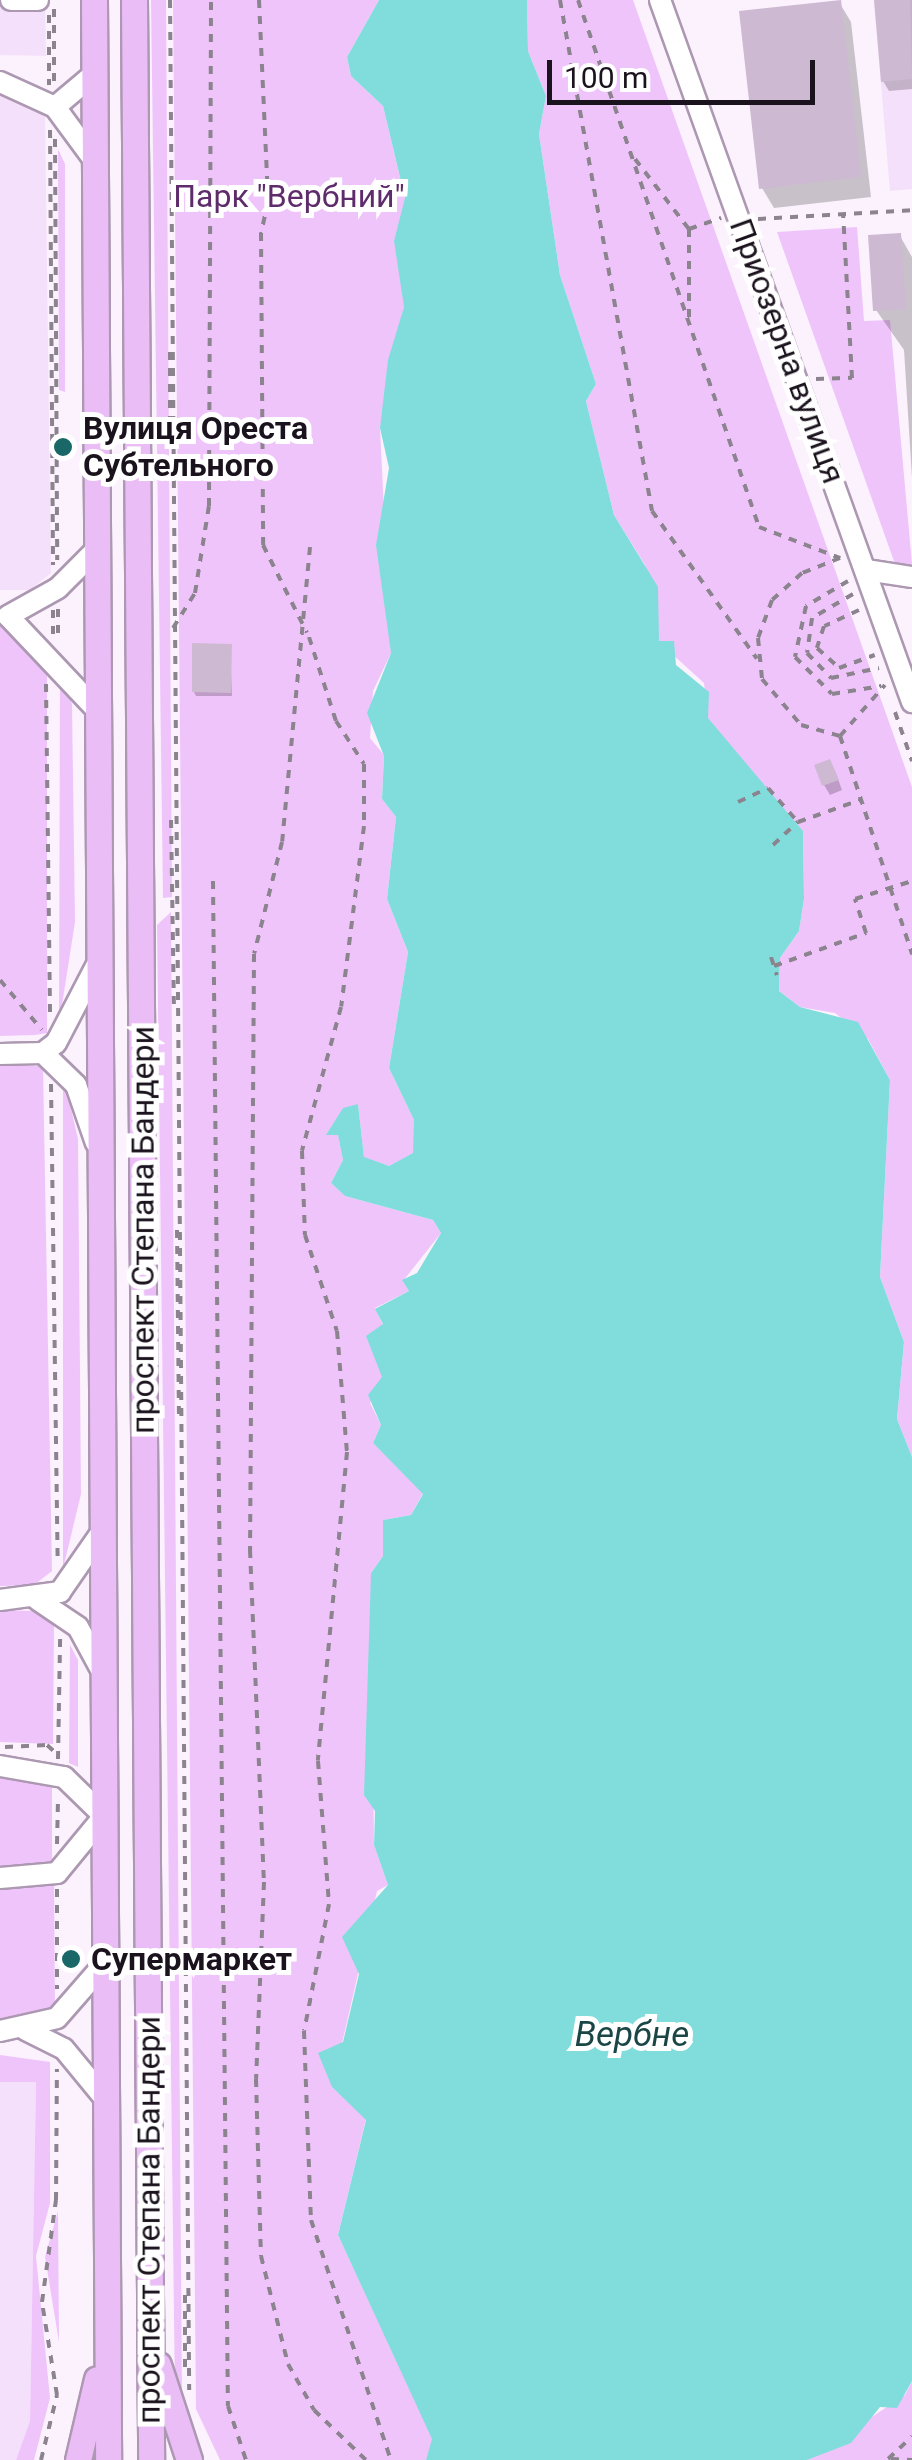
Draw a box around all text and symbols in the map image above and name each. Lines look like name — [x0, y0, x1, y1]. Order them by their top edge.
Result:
scale bar — [552, 40, 820, 102]
text: 100 m — [564, 60, 648, 95]
park label: Парк "Вербний" — [173, 177, 405, 215]
street label: Приозерна вулиця — [721, 213, 853, 489]
place label: Вулиця Ореста Субтельного — [83, 410, 308, 485]
marker: Вулиця Ореста Субтельного — [52, 436, 74, 458]
street label: проспект Степана Бандери — [124, 1026, 162, 1434]
place label: Супермаркет — [91, 1940, 292, 1978]
marker: Супермаркет — [60, 1948, 82, 1970]
water label: Вербне — [575, 2014, 689, 2056]
street label: проспект Степана Бандери — [130, 2016, 168, 2424]

